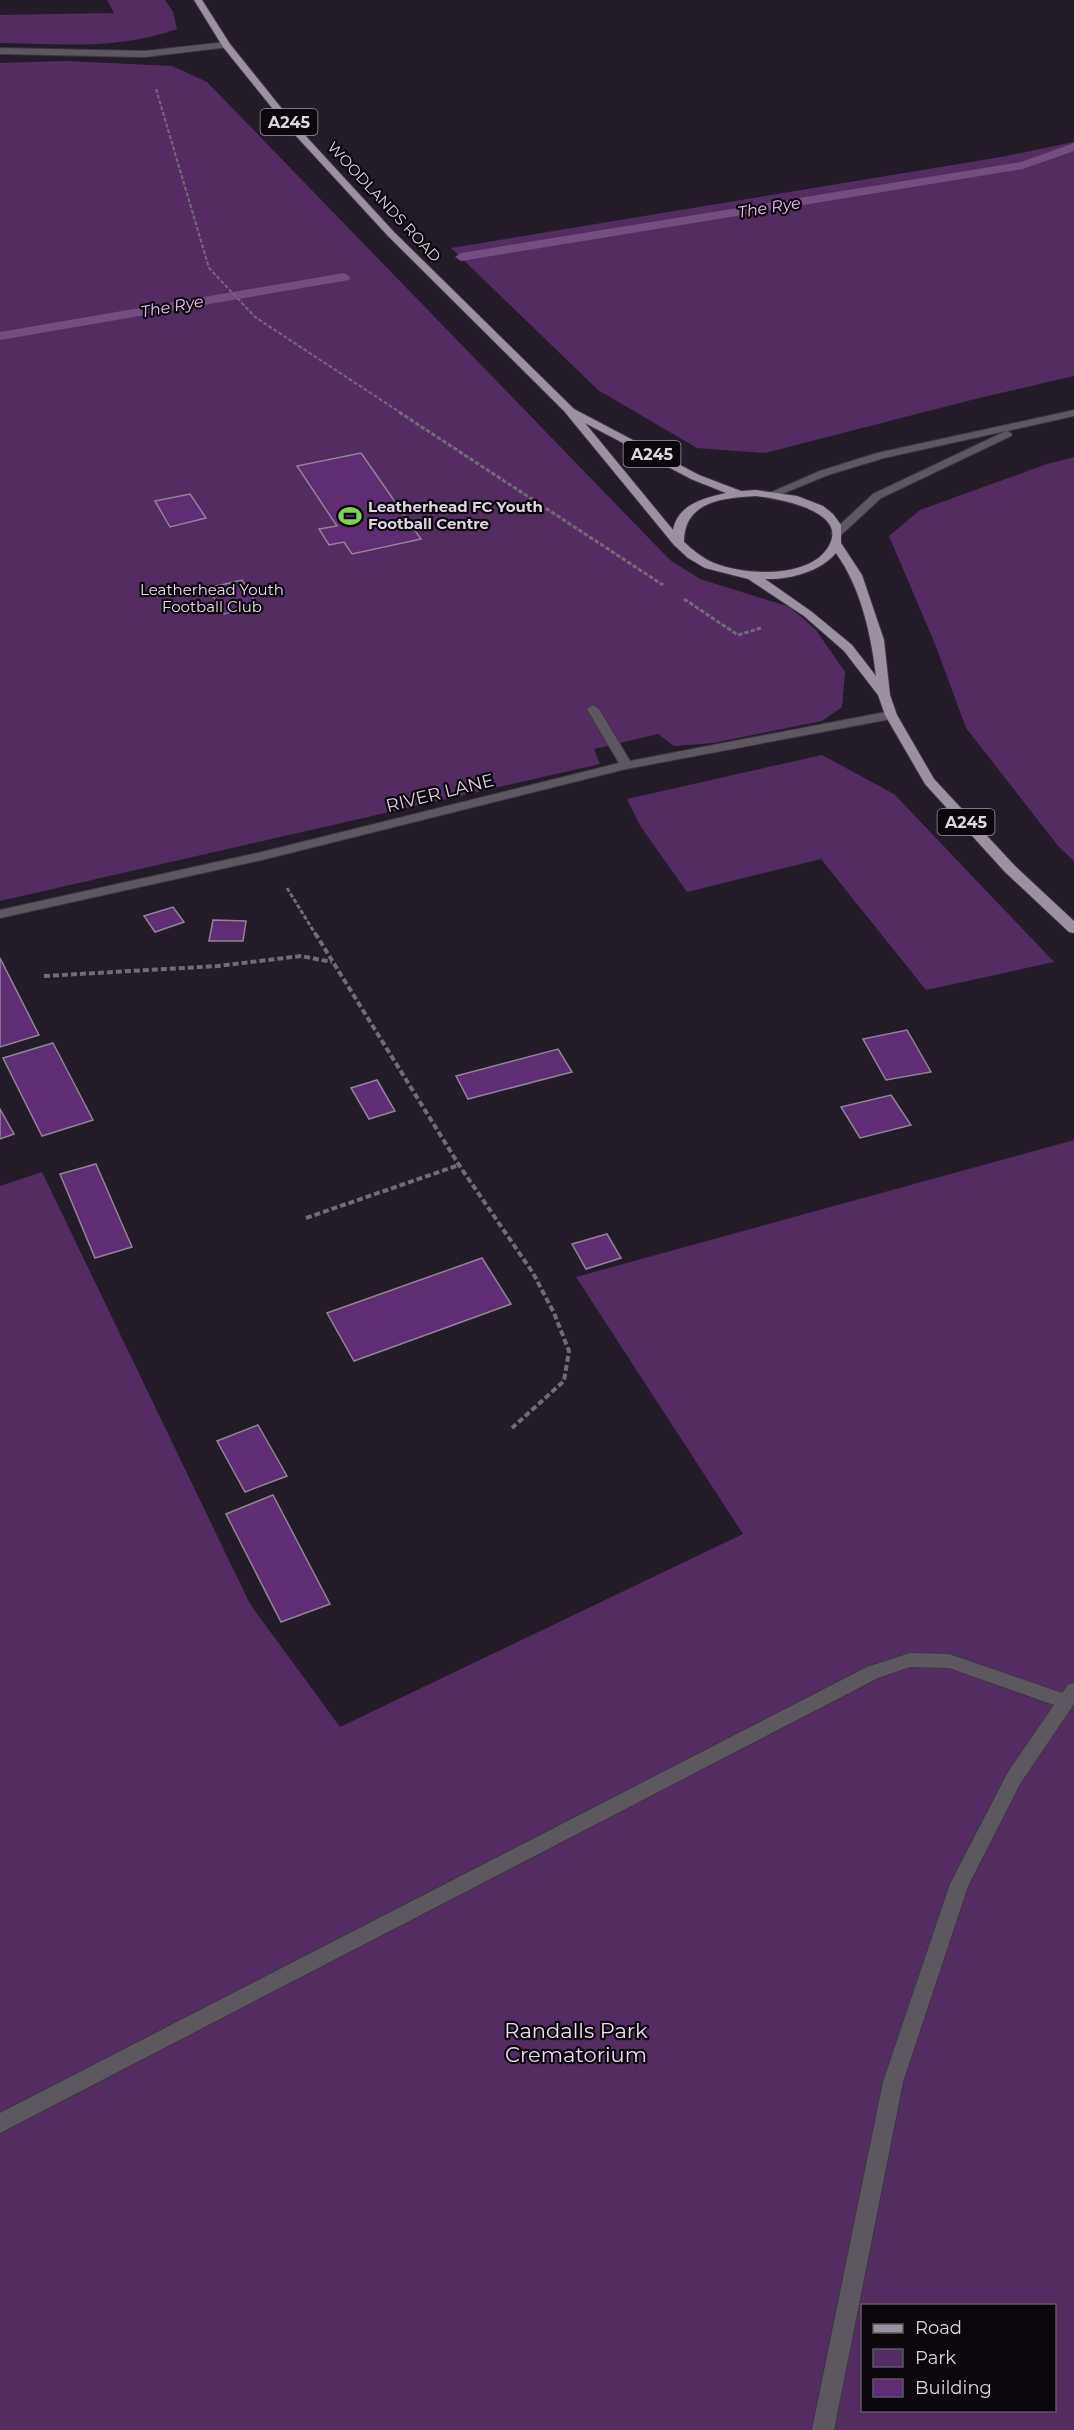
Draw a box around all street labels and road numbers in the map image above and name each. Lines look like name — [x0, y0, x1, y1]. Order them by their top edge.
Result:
road number: A245 — [260, 109, 318, 135]
street label: WOODLANDS ROAD — [324, 138, 445, 266]
road number: A245 — [624, 441, 680, 467]
street label: RIVER LANE — [384, 769, 496, 817]
road number: A245 — [938, 809, 994, 835]

